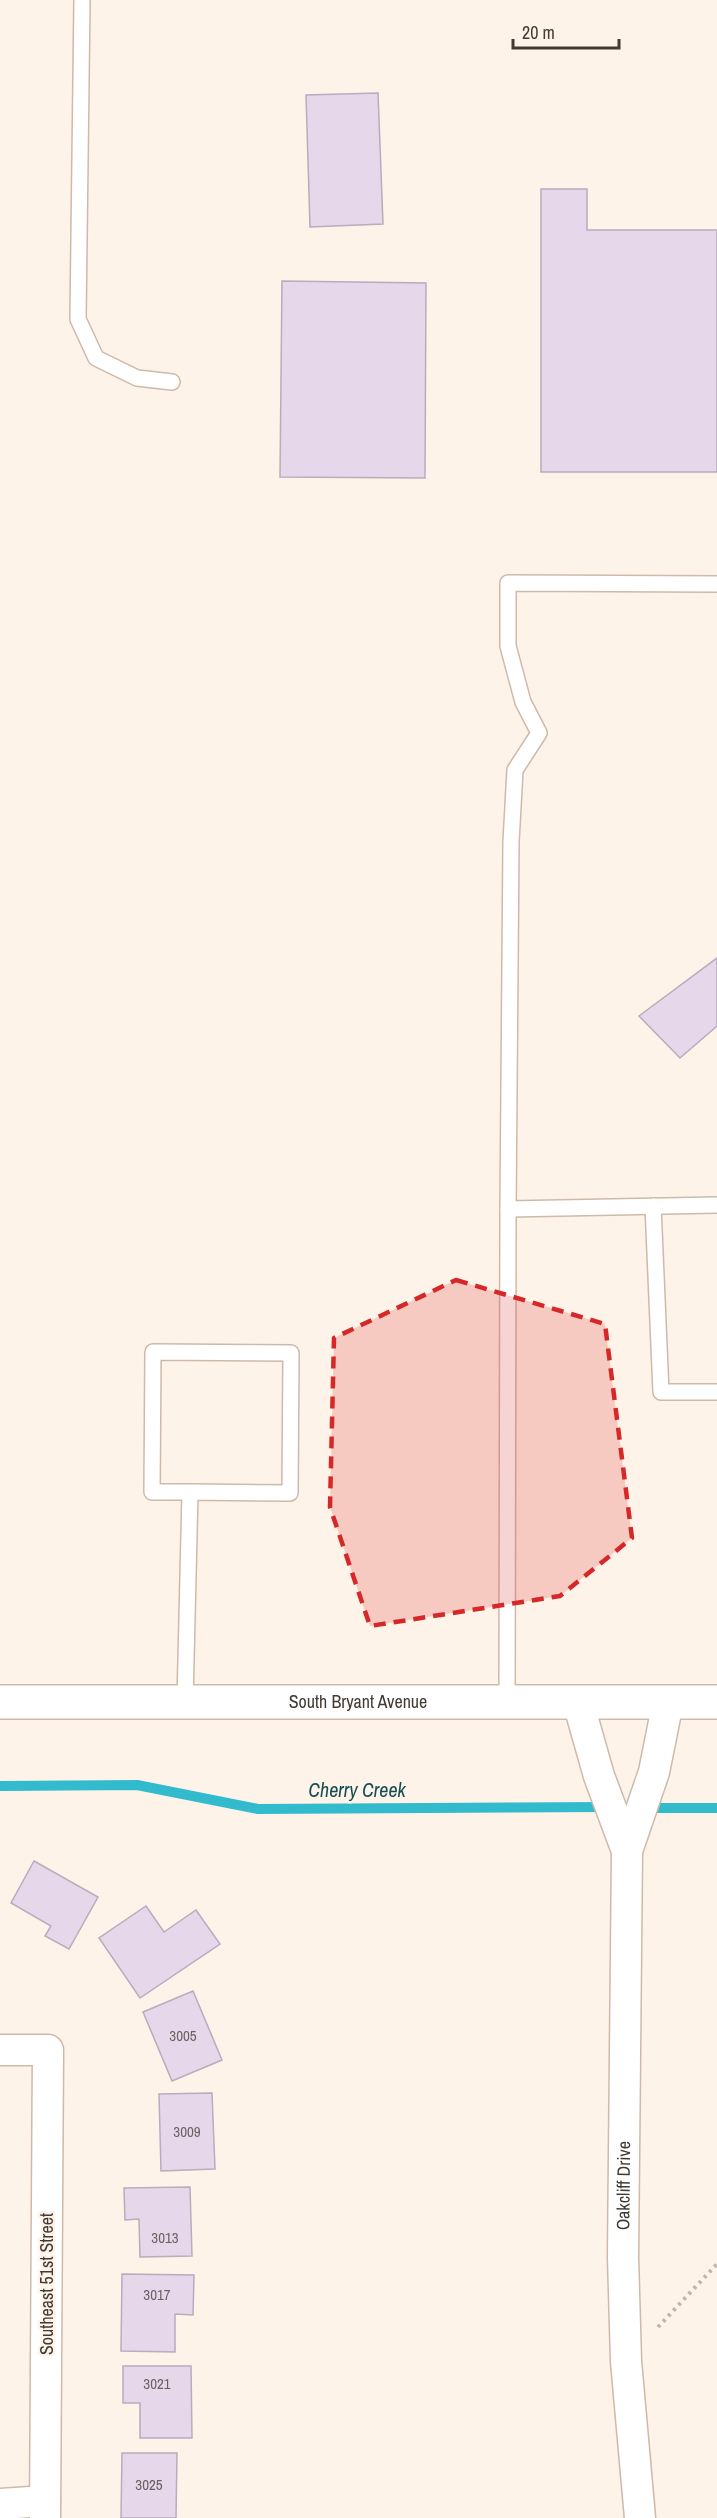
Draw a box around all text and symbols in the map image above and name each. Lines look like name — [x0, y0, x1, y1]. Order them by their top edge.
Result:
scale bar — [513, 12, 620, 50]
text: 20 m — [522, 20, 555, 45]
street label: South Bryant Avenue — [289, 1689, 427, 1714]
water label: Cherry Creek — [308, 1776, 407, 1803]
house number: 3005 — [169, 2025, 197, 2046]
house number: 3009 — [173, 2121, 201, 2142]
street label: Oakcliff Drive — [610, 2141, 636, 2230]
street label: Southeast 51st Street — [34, 2213, 59, 2355]
house number: 3013 — [151, 2227, 179, 2248]
house number: 3017 — [143, 2284, 171, 2305]
house number: 3021 — [143, 2373, 171, 2394]
house number: 3025 — [135, 2474, 163, 2495]

